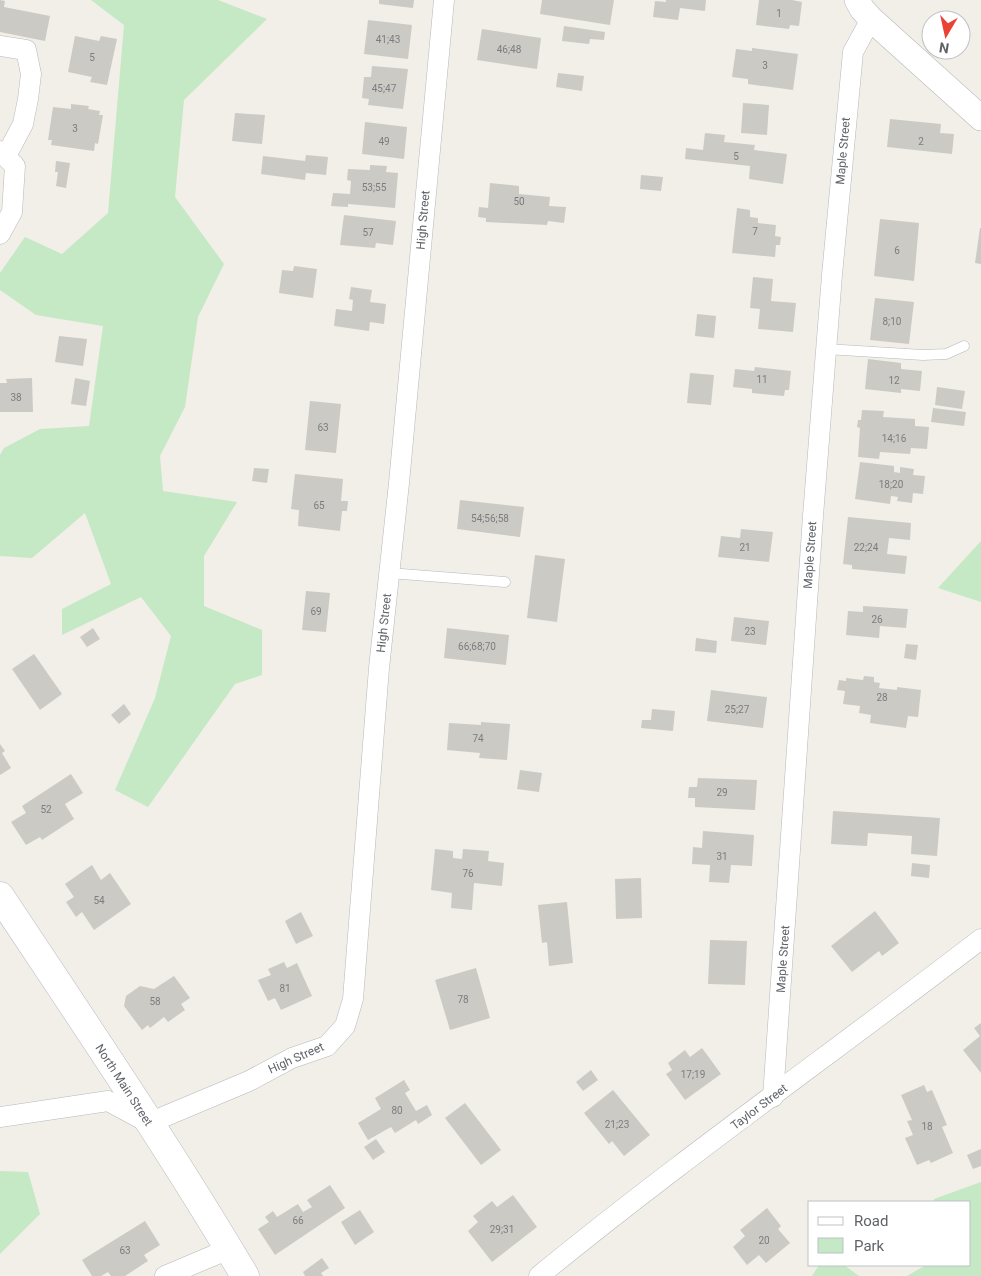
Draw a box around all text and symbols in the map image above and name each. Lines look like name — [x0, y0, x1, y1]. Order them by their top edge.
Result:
house number: 1 — [776, 8, 782, 19]
north arrow — [921, 10, 971, 60]
house number: 41;43 — [376, 34, 400, 45]
text: N — [938, 39, 950, 57]
house number: 46;48 — [497, 44, 522, 55]
house number: 5 — [89, 52, 95, 63]
house number: 3 — [762, 60, 768, 71]
house number: 45;47 — [372, 83, 397, 94]
street label: Maple Street — [833, 117, 853, 185]
house number: 3 — [72, 123, 78, 134]
house number: 49 — [378, 136, 390, 147]
house number: 2 — [918, 136, 924, 147]
house number: 5 — [733, 151, 739, 162]
house number: 53;55 — [362, 182, 387, 193]
street label: High Street — [413, 190, 433, 250]
house number: 50 — [513, 196, 525, 207]
house number: 7 — [752, 226, 758, 237]
house number: 57 — [362, 227, 374, 238]
house number: 6 — [894, 245, 900, 256]
house number: 8;10 — [883, 316, 902, 327]
house number: 11 — [756, 374, 768, 385]
house number: 12 — [888, 375, 900, 386]
house number: 38 — [10, 392, 22, 403]
house number: 63 — [317, 422, 329, 433]
house number: 14;16 — [882, 433, 907, 444]
house number: 18;20 — [879, 479, 904, 490]
house number: 65 — [313, 500, 325, 511]
house number: 54;56;58 — [471, 513, 509, 524]
street label: Maple Street — [801, 521, 819, 589]
house number: 21 — [739, 542, 751, 553]
house number: 22;24 — [854, 542, 879, 553]
street label: High Street — [374, 593, 394, 653]
house number: 69 — [310, 606, 322, 617]
house number: 26 — [871, 614, 883, 625]
house number: 23 — [744, 626, 756, 637]
house number: 66;68;70 — [458, 641, 496, 652]
house number: 28 — [876, 692, 888, 703]
house number: 25;27 — [725, 704, 750, 715]
house number: 74 — [472, 733, 484, 744]
house number: 29 — [716, 787, 728, 798]
house number: 52 — [40, 804, 52, 815]
house number: 31 — [716, 851, 728, 862]
house number: 76 — [462, 868, 474, 879]
house number: 54 — [93, 895, 105, 906]
street label: Maple Street — [774, 925, 792, 993]
house number: 81 — [279, 983, 291, 994]
house number: 78 — [457, 994, 469, 1005]
house number: 58 — [149, 996, 161, 1007]
street label: High Street — [266, 1039, 326, 1076]
street label: North Main Street — [92, 1042, 156, 1128]
house number: 17;19 — [681, 1069, 705, 1080]
street label: Taylor Street — [728, 1081, 790, 1133]
house number: 80 — [391, 1105, 403, 1116]
house number: 21;23 — [605, 1119, 629, 1130]
house number: 18 — [921, 1121, 933, 1132]
legend — [808, 1201, 971, 1266]
text: Road — [854, 1212, 888, 1230]
house number: 66 — [292, 1215, 304, 1226]
house number: 29;31 — [490, 1224, 514, 1235]
house number: 20 — [758, 1235, 770, 1246]
text: Park — [854, 1237, 885, 1255]
house number: 63 — [119, 1245, 131, 1256]

